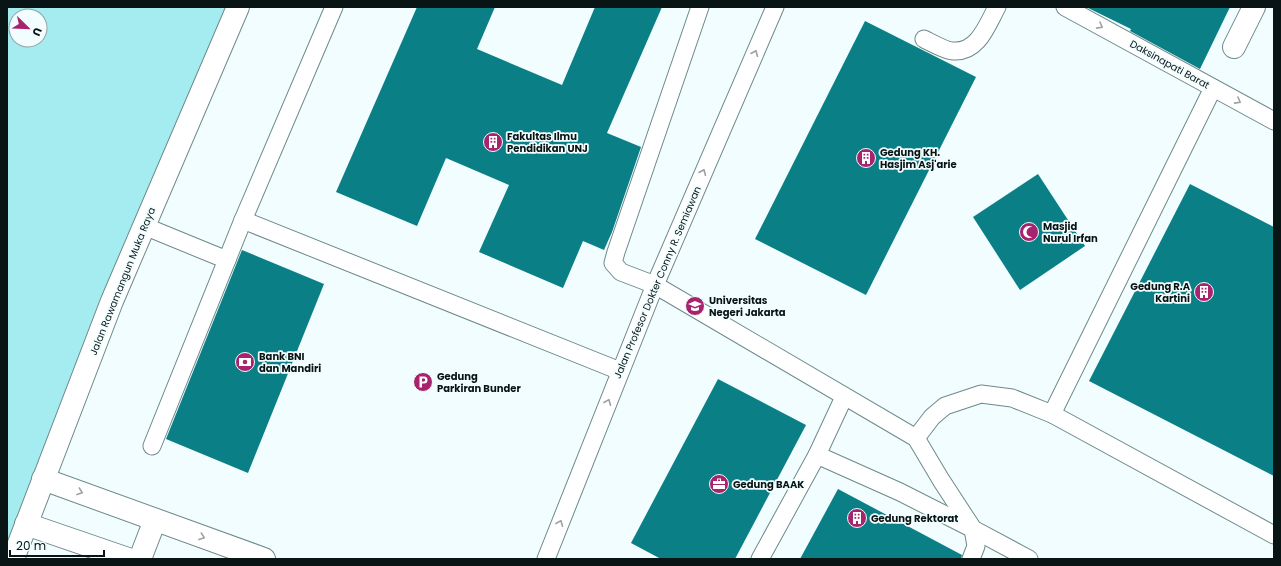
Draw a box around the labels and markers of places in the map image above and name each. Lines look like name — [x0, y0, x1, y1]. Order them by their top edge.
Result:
place label: Fakultas Ilmu Pendidikan UNJ — [507, 129, 588, 156]
building icon: Fakultas Ilmu Pendidikan UNJ — [482, 131, 504, 153]
place label: Gedung KH. Hasjim Asj'arie — [880, 145, 957, 172]
building icon: Gedung KH. Hasjim Asj'arie — [855, 147, 877, 169]
place label: Masjid Nurul Irfan — [1043, 219, 1098, 246]
mosque icon: Masjid Nurul Irfan — [1018, 221, 1040, 243]
place label: Gedung R.A Kartini — [1130, 279, 1191, 306]
building icon: Gedung R.A Kartini — [1193, 281, 1215, 303]
place label: Universitas Negeri Jakarta — [709, 293, 786, 320]
school or university icon: Universitas Negeri Jakarta — [684, 295, 706, 317]
place label: Bank BNI dan Mandiri — [259, 349, 321, 376]
bank icon: Bank BNI dan Mandiri — [234, 351, 256, 373]
place label: Gedung Parkiran Bunder — [437, 369, 521, 396]
parking icon: Gedung Parkiran Bunder — [412, 371, 434, 393]
office icon: Gedung BAAK — [708, 473, 730, 495]
place label: Gedung BAAK — [733, 477, 804, 492]
building icon: Gedung Rektorat — [846, 507, 868, 529]
place label: Gedung Rektorat — [871, 511, 958, 526]

